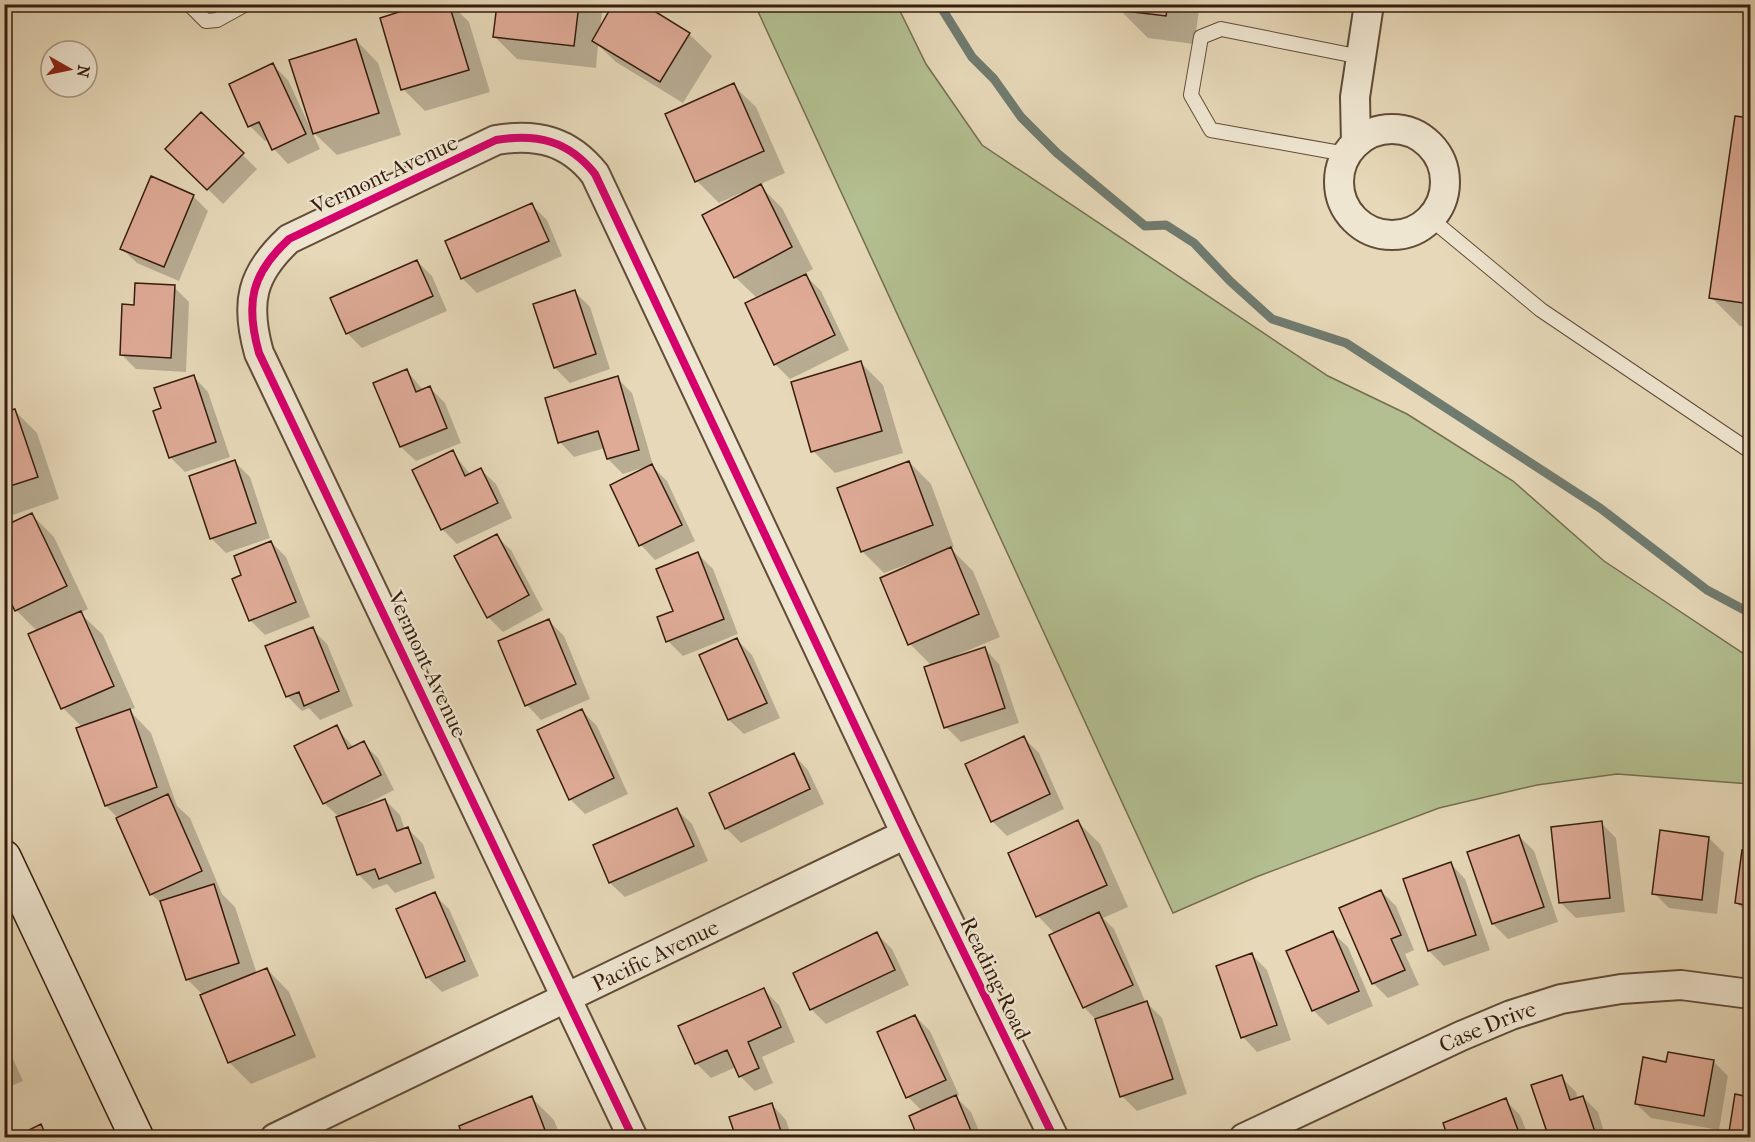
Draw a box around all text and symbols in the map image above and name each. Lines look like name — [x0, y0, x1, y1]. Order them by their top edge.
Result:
north arrow — [39, 39, 99, 99]
text: N — [73, 64, 94, 80]
street label: Vermont Avenue — [306, 130, 462, 221]
street label: Vermont Avenue — [381, 586, 472, 742]
street label: Reading Road — [954, 913, 1036, 1045]
street label: Pacific Avenue — [588, 914, 723, 997]
street label: Case Drive — [1435, 996, 1539, 1058]

